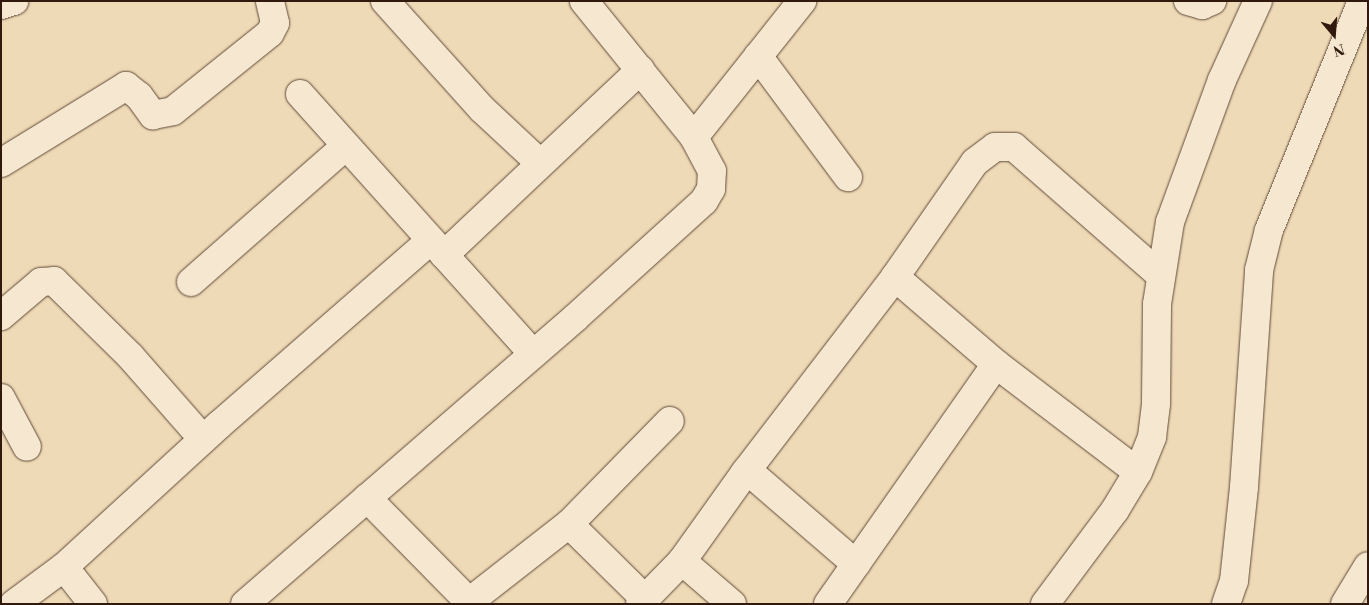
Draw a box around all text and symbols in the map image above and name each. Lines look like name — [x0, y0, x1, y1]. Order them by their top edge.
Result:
north arrow — [1309, 10, 1359, 60]
text: N — [1331, 39, 1347, 60]

